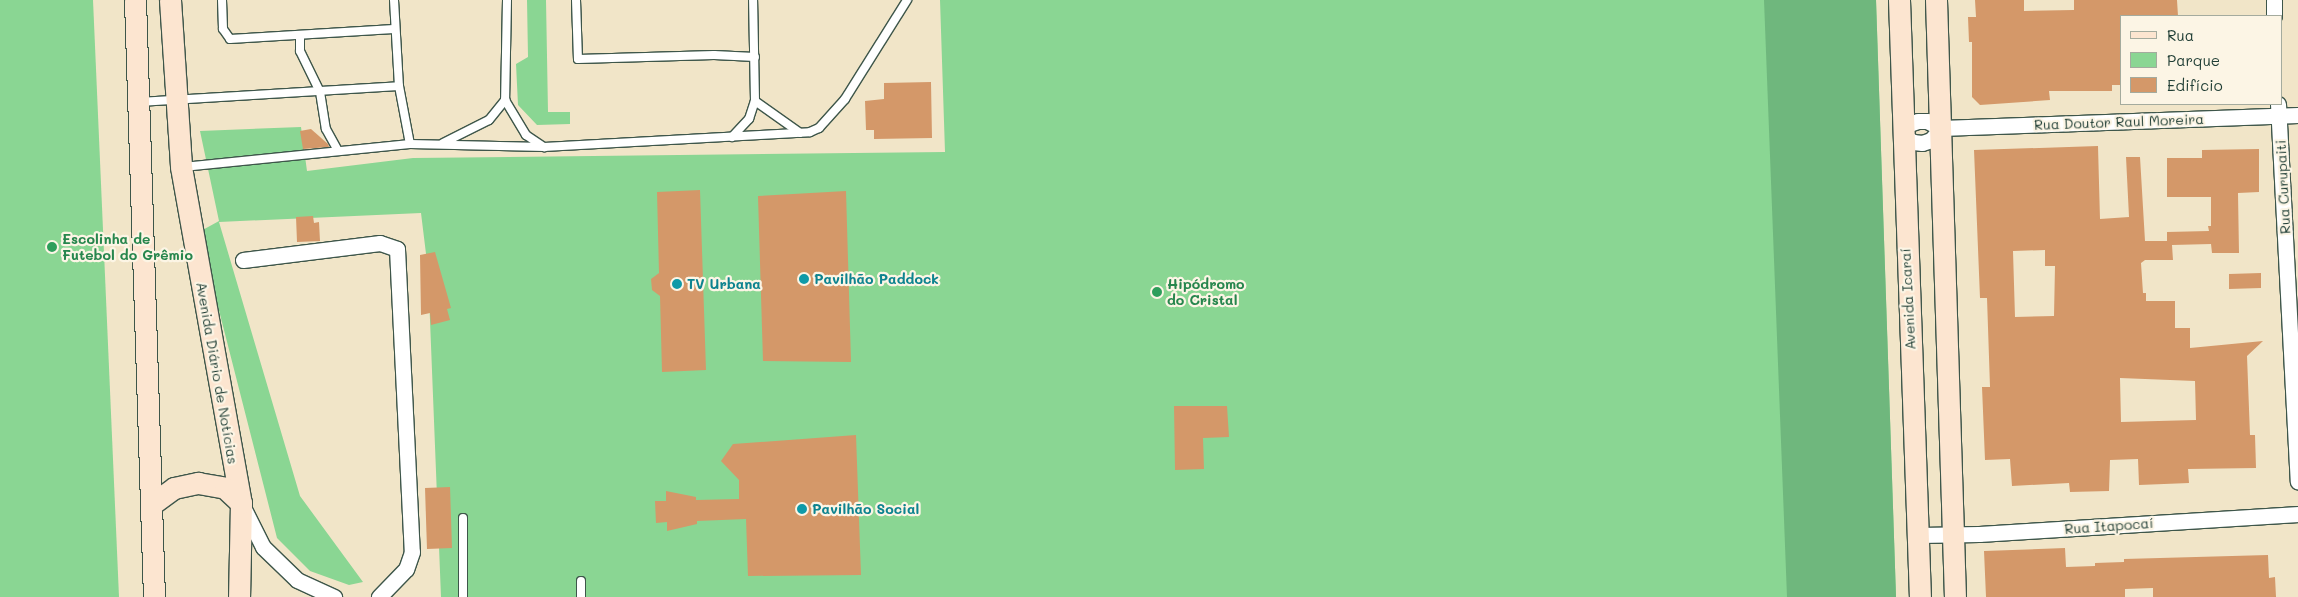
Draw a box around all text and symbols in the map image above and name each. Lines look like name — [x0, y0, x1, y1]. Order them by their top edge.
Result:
legend — [2120, 15, 2283, 105]
text: Rua — [2167, 25, 2194, 45]
text: Parque — [2167, 50, 2220, 70]
text: Edifício — [2167, 75, 2223, 95]
street label: Rua Doutor Raul Moreira — [2034, 111, 2204, 133]
street label: Rua Curupaiti — [2272, 139, 2294, 235]
place label: Escolinha de Futebol do Grêmio — [62, 231, 193, 264]
marker: Escolinha de Futebol do Grêmio — [46, 241, 58, 253]
street label: Avenida Icaraí — [1897, 248, 1919, 350]
place label: Pavilhão Paddock — [814, 271, 939, 287]
marker: Pavilhão Paddock — [798, 273, 810, 285]
place label: TV Urbana — [687, 276, 761, 292]
place label: Hipódromo do Cristal — [1167, 276, 1245, 308]
marker: TV Urbana — [671, 278, 683, 290]
street label: Avenida Diário de Notícias — [193, 281, 241, 465]
marker: Hipódromo do Cristal — [1151, 286, 1163, 298]
place label: Pavilhão Social — [812, 501, 919, 517]
marker: Pavilhão Social — [796, 503, 808, 515]
street label: Rua Itapocaí — [2064, 515, 2154, 537]

